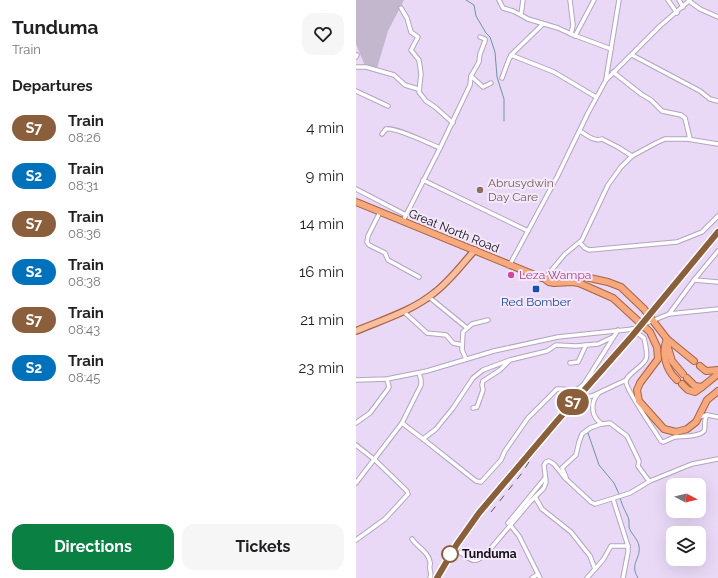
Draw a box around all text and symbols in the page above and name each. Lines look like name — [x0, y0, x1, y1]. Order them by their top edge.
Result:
button: heart — [302, 13, 344, 55]
text: Tunduma — [12, 16, 98, 38]
text: Train — [12, 42, 41, 57]
text: Departures — [12, 77, 93, 95]
text: Train — [68, 112, 104, 130]
text: 4 min — [306, 119, 344, 137]
text: S7 — [26, 120, 42, 136]
text: 08:26 — [68, 130, 101, 145]
text: Train — [68, 160, 104, 178]
text: 9 min — [306, 167, 344, 185]
text: S2 — [26, 168, 42, 184]
place label: Abrusydwin Day Care — [488, 176, 554, 204]
text: 08:31 — [68, 178, 99, 193]
marker: Abrusydwin Day Care — [475, 185, 485, 195]
street label: Great North Road — [407, 206, 501, 256]
text: Train — [68, 208, 104, 226]
text: 14 min — [300, 215, 344, 233]
text: S7 — [26, 216, 42, 232]
text: 08:36 — [68, 226, 101, 241]
text: Train — [68, 256, 104, 274]
text: 16 min — [299, 263, 344, 281]
text: S2 — [26, 264, 42, 280]
place label: Leza Wampa — [519, 268, 591, 282]
marker: Leza Wampa — [506, 270, 516, 280]
text: 08:38 — [68, 274, 101, 289]
marker: Red Bomber — [531, 284, 541, 294]
place label: Red Bomber — [501, 295, 572, 309]
text: Train — [68, 304, 104, 322]
text: 21 min — [300, 311, 344, 329]
text: S7 — [26, 312, 42, 328]
text: 08:43 — [68, 322, 100, 337]
text: Train — [68, 352, 104, 370]
text: 23 min — [299, 359, 344, 377]
text: S2 — [26, 360, 42, 376]
text: 08:45 — [68, 370, 100, 385]
line badge: S7 — [555, 389, 591, 415]
text: S7 — [565, 394, 581, 410]
north arrow — [666, 478, 706, 518]
map controls — [666, 478, 706, 566]
button: Directions — [12, 524, 174, 570]
button: Tickets — [182, 524, 344, 570]
button: layers — [666, 526, 706, 566]
marker: Tunduma — [441, 545, 459, 563]
place label: Tunduma — [462, 547, 517, 561]

